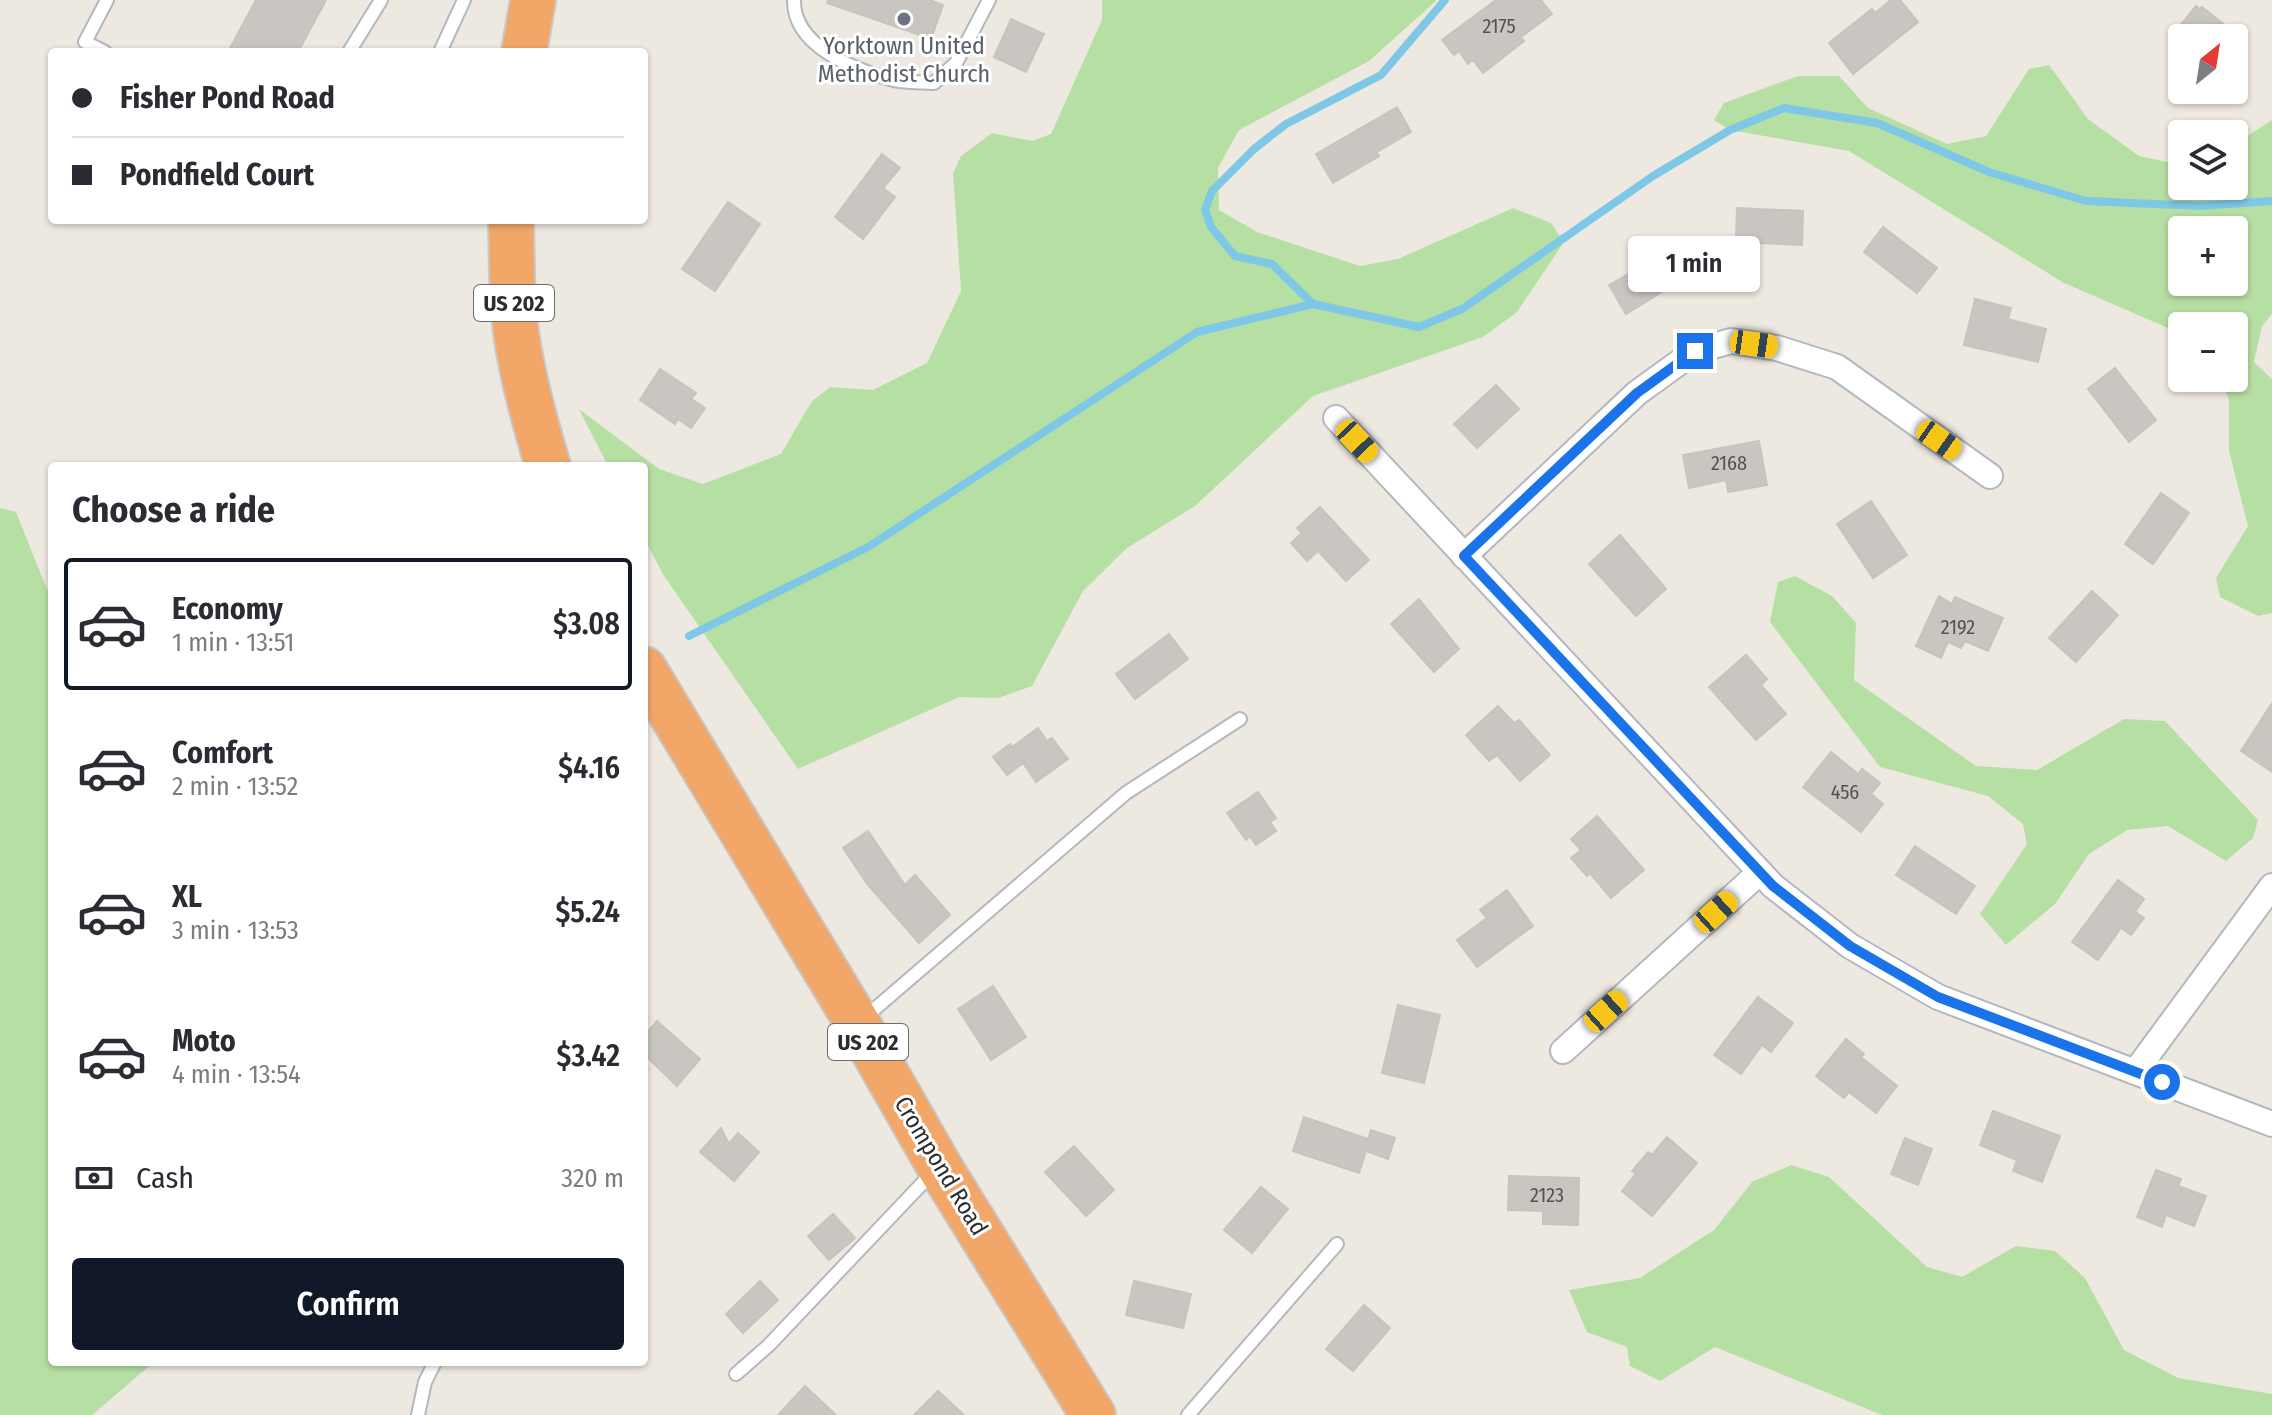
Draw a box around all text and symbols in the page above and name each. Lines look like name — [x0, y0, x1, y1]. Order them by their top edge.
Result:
marker: Yorktown United Methodist Church — [895, 10, 913, 28]
house number: 2175 — [1482, 14, 1516, 38]
north arrow — [2168, 24, 2248, 104]
map controls — [2168, 24, 2248, 392]
place label: Yorktown United Methodist Church — [818, 32, 990, 88]
text: Fisher Pond Road — [120, 80, 335, 116]
button: layers — [2168, 120, 2248, 200]
text: Pondfield Court — [120, 157, 314, 193]
button: + — [2168, 216, 2248, 296]
callout: 1 min — [1629, 235, 1761, 291]
text: 1 min — [1666, 248, 1722, 279]
road number: US 202 — [474, 285, 554, 321]
button: − — [2168, 312, 2248, 392]
car — [1729, 329, 1779, 359]
route end — [1677, 333, 1713, 369]
car — [1332, 415, 1382, 467]
car — [1912, 416, 1966, 464]
house number: 2168 — [1711, 451, 1747, 475]
text: Choose a ride — [72, 488, 275, 532]
icon: car — [76, 588, 148, 660]
text: Economy — [172, 591, 283, 627]
text: $3.08 — [553, 606, 620, 642]
house number: 2192 — [1941, 615, 1975, 639]
text: 1 min · 13:51 — [172, 627, 295, 658]
icon: car — [76, 732, 148, 804]
text: Comfort — [172, 735, 273, 771]
text: $4.16 — [558, 750, 620, 786]
text: 2 min · 13:52 — [172, 771, 298, 802]
house number: 456 — [1831, 780, 1859, 804]
icon: car — [76, 876, 148, 948]
text: XL — [172, 879, 202, 915]
car — [1690, 887, 1742, 937]
text: $5.24 — [556, 894, 620, 930]
text: 3 min · 13:53 — [172, 915, 299, 946]
car — [1580, 986, 1632, 1036]
icon: car — [76, 1020, 148, 1092]
text: Moto — [172, 1023, 236, 1059]
road number: US 202 — [828, 1024, 908, 1060]
text: $3.42 — [556, 1038, 620, 1074]
text: 4 min · 13:54 — [172, 1059, 301, 1090]
route start — [2144, 1064, 2180, 1100]
street label: Crompond Road — [889, 1092, 993, 1240]
icon: cash — [72, 1156, 116, 1200]
text: Cash — [136, 1160, 194, 1196]
text: 320 m — [561, 1163, 624, 1194]
house number: 2123 — [1530, 1183, 1564, 1207]
button: Confirm — [72, 1258, 624, 1350]

